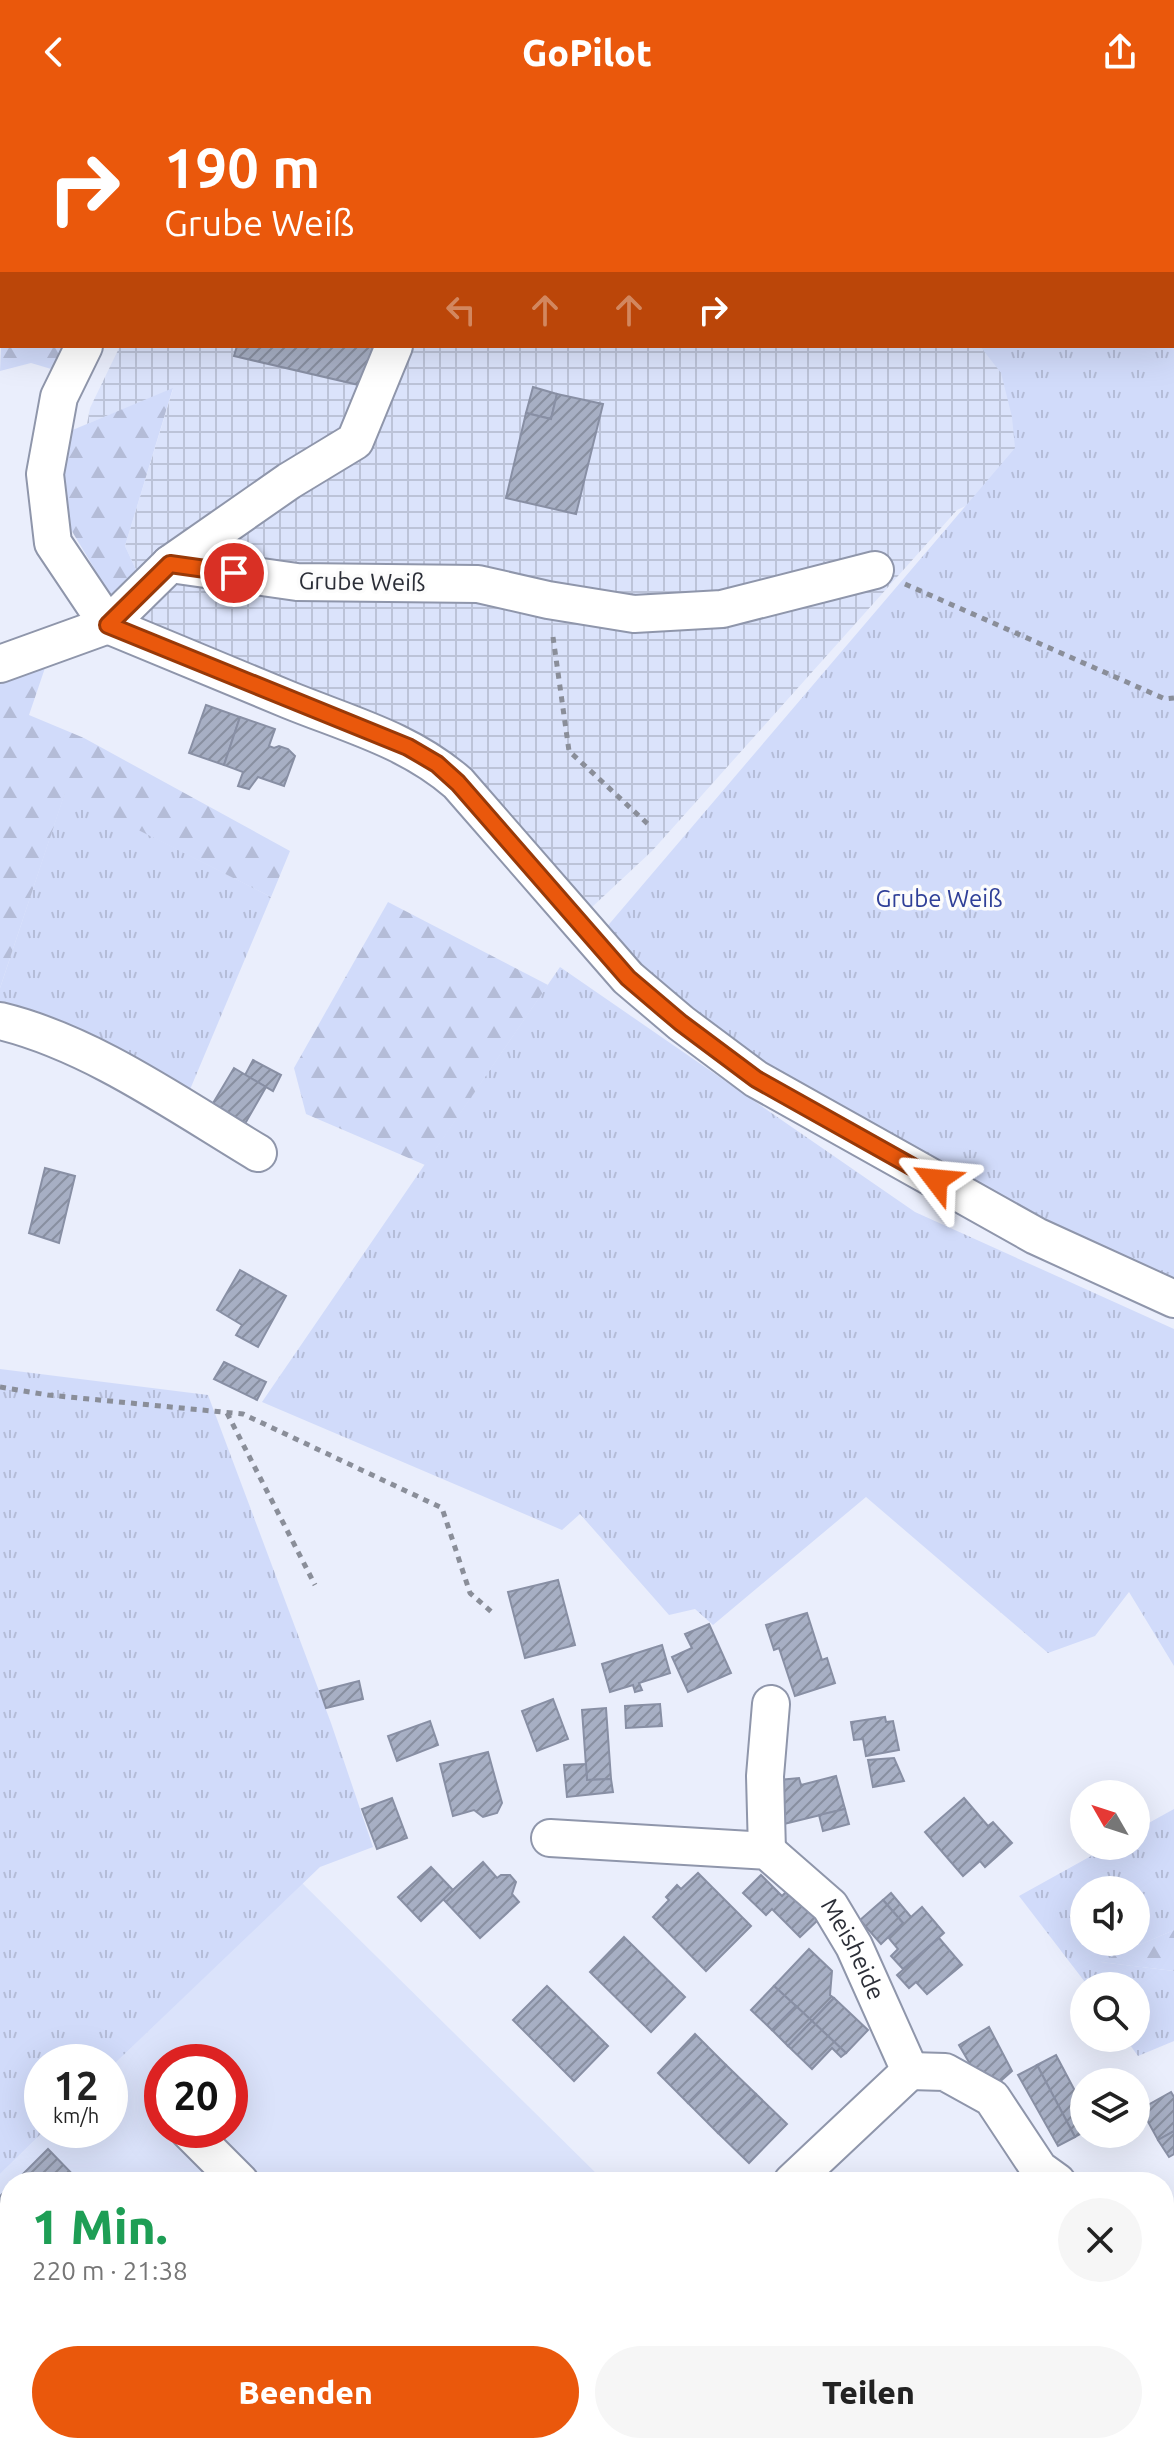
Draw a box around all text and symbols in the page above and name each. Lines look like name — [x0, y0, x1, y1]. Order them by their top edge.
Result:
icon: back — [32, 30, 76, 74]
icon: share — [1098, 30, 1142, 74]
text: GoPilot — [522, 32, 652, 73]
icon: right — [32, 136, 136, 240]
text: 190 m — [164, 136, 320, 199]
text: Grube Weiß — [164, 202, 354, 243]
icon: left — [439, 288, 483, 332]
icon: ahead — [523, 288, 567, 332]
icon: ahead — [607, 288, 651, 332]
icon: right — [691, 288, 735, 332]
pin — [200, 539, 268, 607]
icon: arrive — [212, 551, 256, 595]
street label: Grube Weiß — [298, 567, 426, 596]
park label: Grube Weiß — [876, 885, 1002, 912]
position arrow — [894, 1138, 978, 1222]
north arrow — [1070, 1780, 1150, 1860]
map controls — [1070, 1780, 1150, 2148]
button: sound — [1070, 1876, 1150, 1956]
street label: Meisheide — [816, 1893, 890, 2004]
button: search — [1070, 1972, 1150, 2052]
speed limit sign: 20 — [144, 2044, 248, 2148]
text: 12 — [53, 2063, 99, 2108]
button: layers — [1070, 2068, 1150, 2148]
text: km/h — [53, 2104, 99, 2127]
button: close — [1058, 2198, 1142, 2282]
text: 1 Min. — [32, 2199, 168, 2253]
text: 220 m · 21:38 — [32, 2256, 188, 2285]
button: Beenden — [32, 2346, 579, 2438]
button: Teilen — [595, 2346, 1142, 2438]

